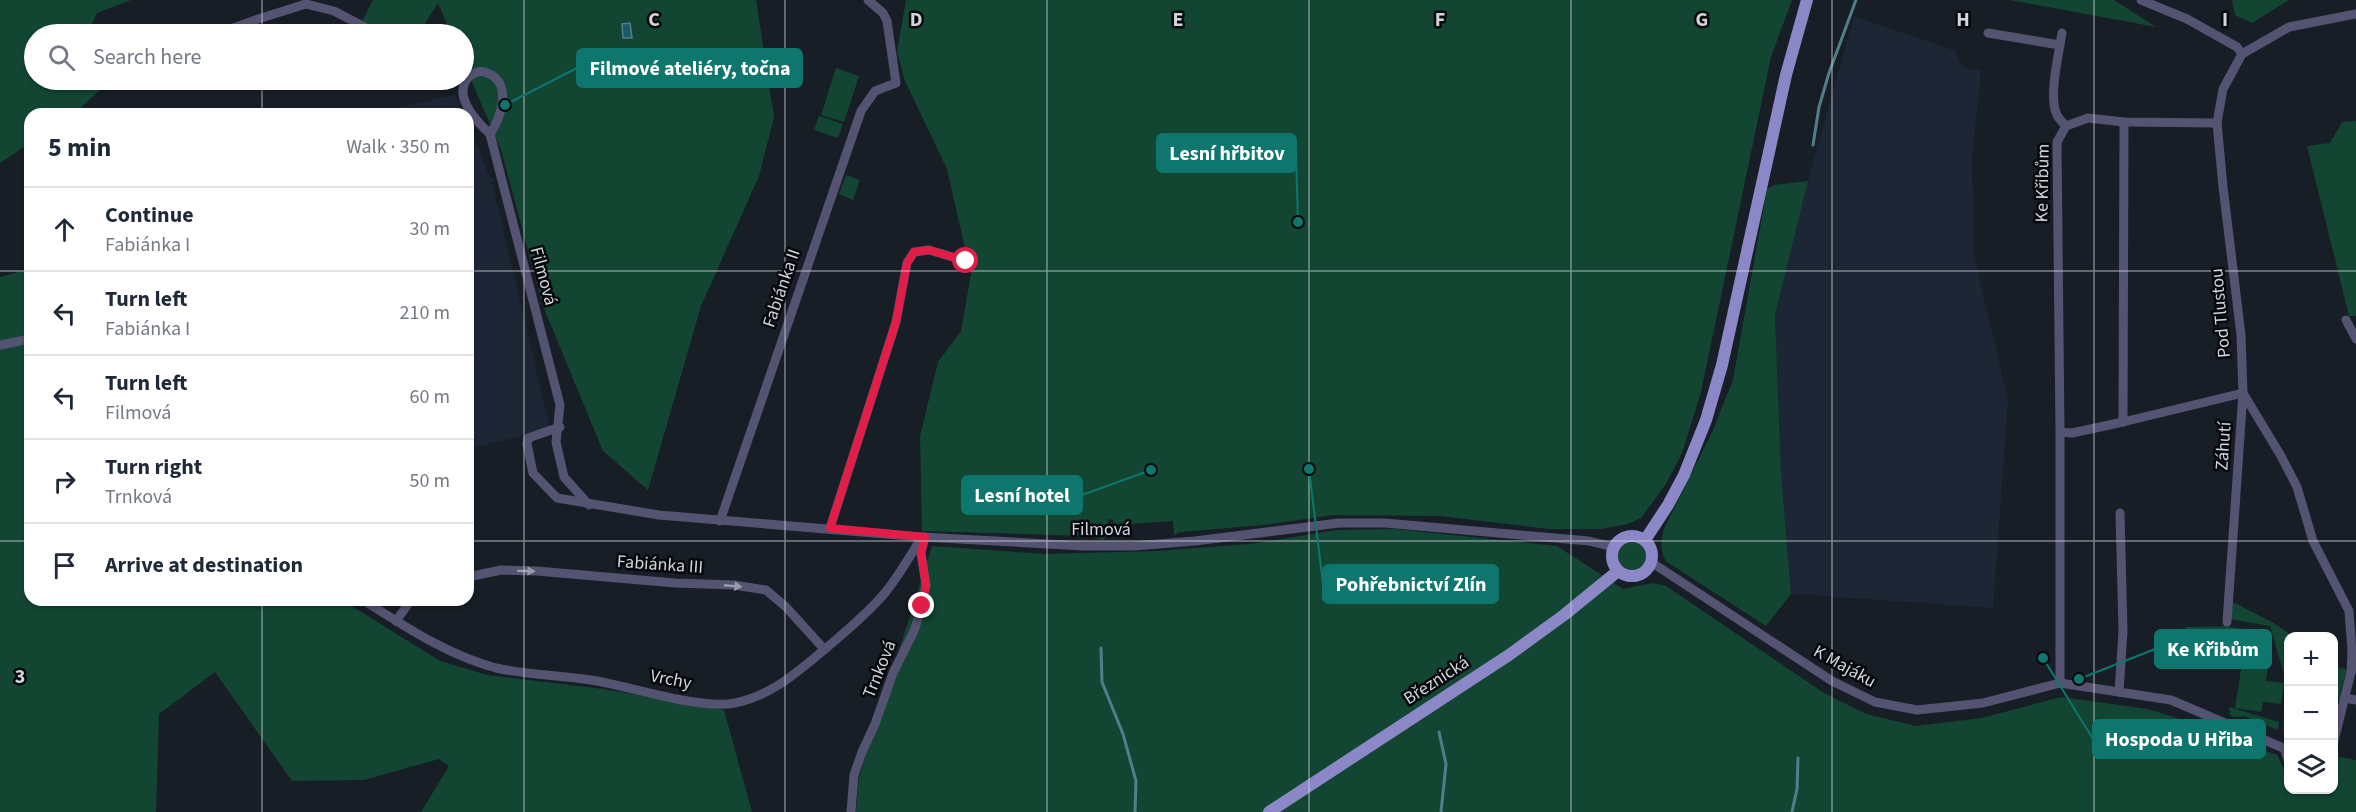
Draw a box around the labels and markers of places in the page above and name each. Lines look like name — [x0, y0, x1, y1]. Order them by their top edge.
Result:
callout: Filmové ateliéry, točna — [577, 49, 802, 87]
callout: Lesní hřbitov — [1157, 134, 1296, 172]
callout: Lesní hotel — [962, 476, 1082, 514]
callout: Pohřebnictví Zlín — [1323, 565, 1498, 603]
callout: Ke Křibům — [2155, 630, 2271, 668]
callout: Hospoda U Hřiba — [2093, 720, 2265, 758]

